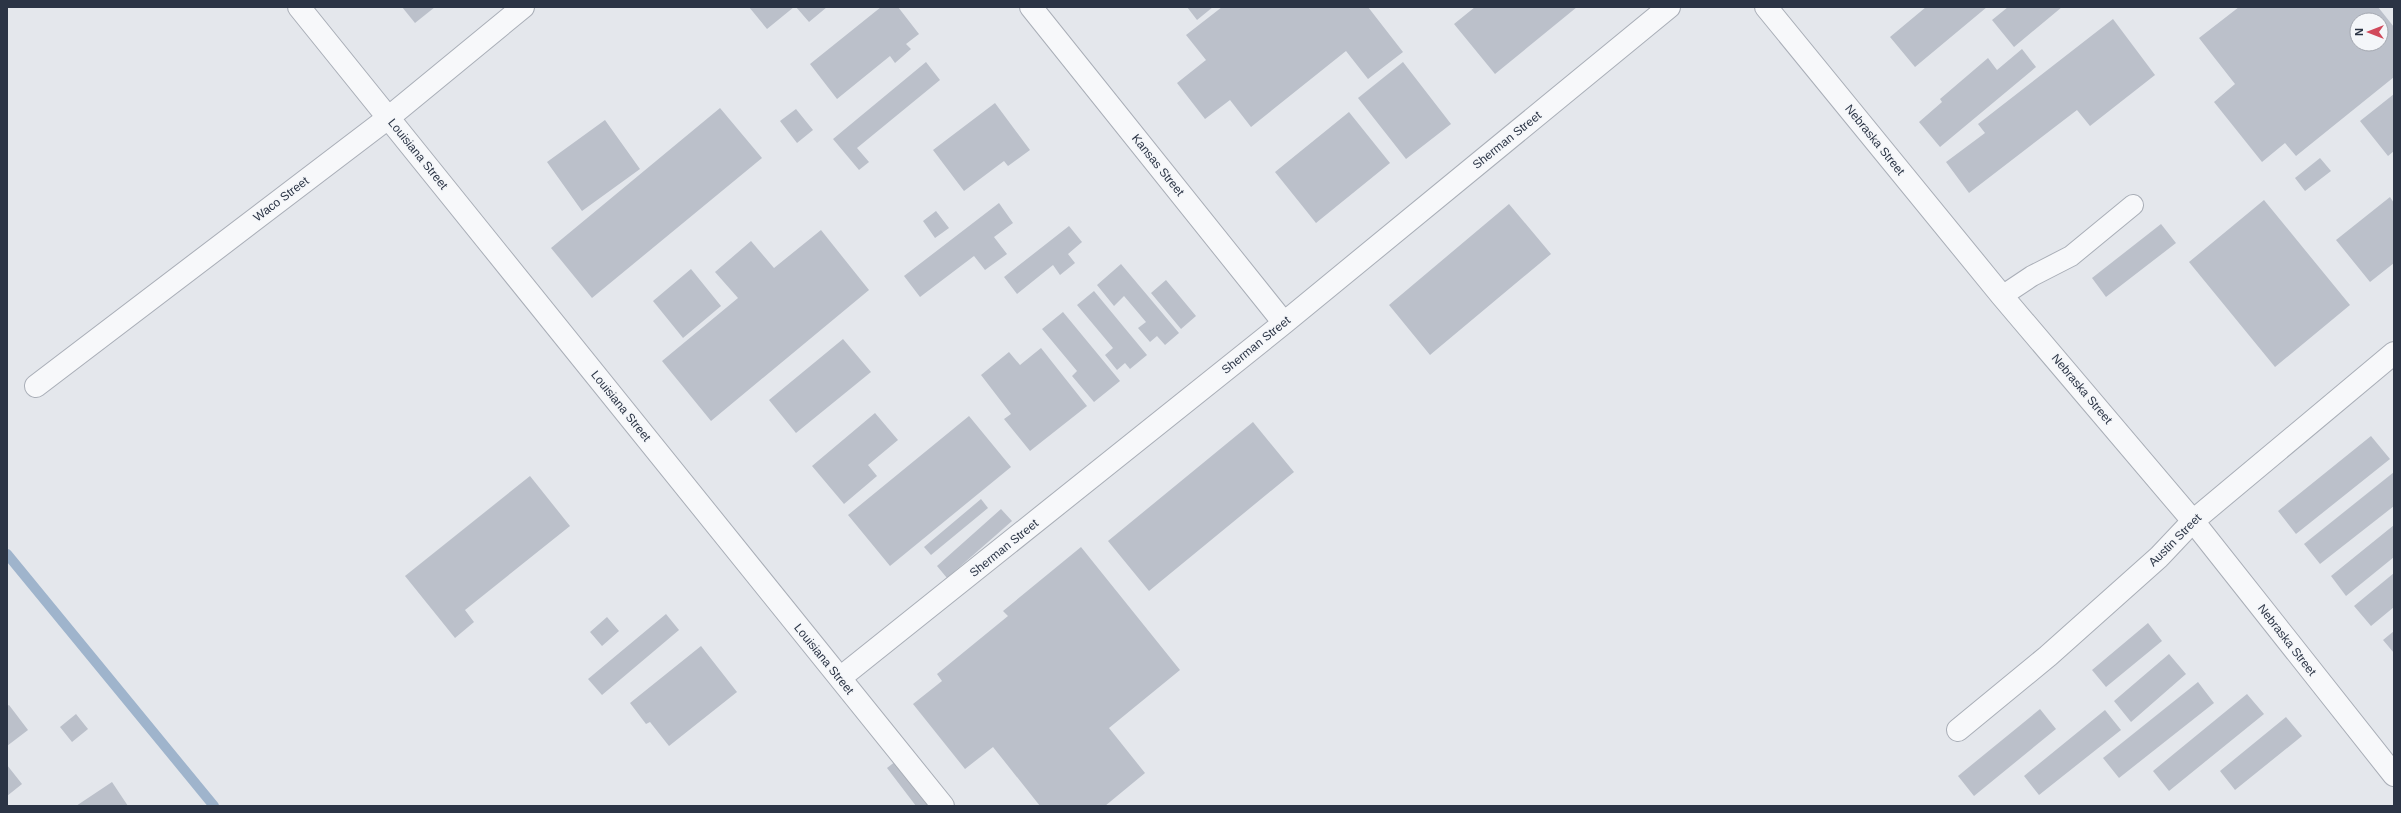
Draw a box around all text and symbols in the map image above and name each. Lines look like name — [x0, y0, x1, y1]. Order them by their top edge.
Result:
north arrow — [2349, 12, 2389, 52]
text: N — [2353, 28, 2365, 36]
street label: Nebraska Street — [1842, 102, 1908, 179]
street label: Sherman Street — [1470, 108, 1545, 172]
street label: Louisiana Street — [385, 116, 451, 193]
street label: Kansas Street — [1129, 131, 1188, 199]
street label: Waco Street — [251, 173, 312, 224]
street label: Sherman Street — [1219, 313, 1294, 377]
street label: Nebraska Street — [2049, 351, 2116, 427]
street label: Louisiana Street — [588, 368, 654, 445]
street label: Austin Street — [2146, 510, 2205, 569]
street label: Sherman Street — [967, 516, 1042, 580]
street label: Nebraska Street — [2255, 602, 2320, 679]
street label: Louisiana Street — [791, 621, 857, 698]

